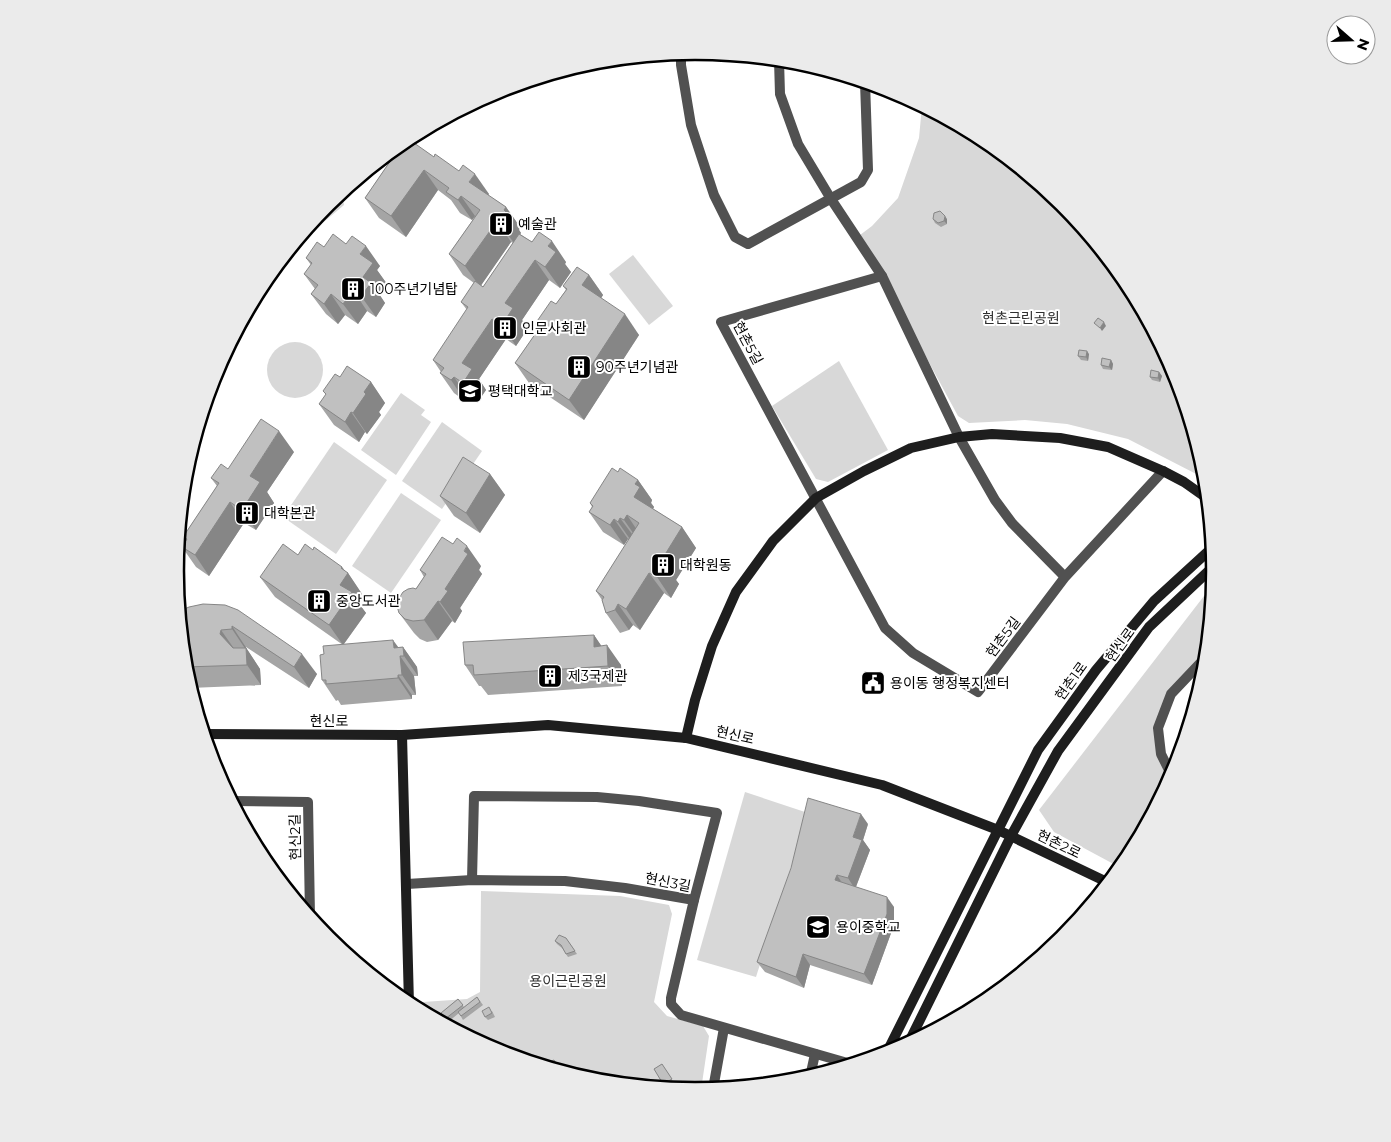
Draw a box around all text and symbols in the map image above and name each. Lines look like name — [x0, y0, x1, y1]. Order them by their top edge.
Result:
north arrow — [1326, 15, 1376, 65]
text: N — [1353, 36, 1374, 53]
building icon: 예술관 — [488, 211, 514, 237]
place label: 예술관 — [518, 215, 557, 233]
building icon: 100주년기념탑 — [340, 276, 366, 302]
place label: 100주년기념탑 — [370, 280, 458, 298]
park label: 현촌근린공원 — [982, 309, 1060, 327]
building icon: 인문사회관 — [492, 315, 518, 341]
street label: 현촌5길 — [729, 318, 767, 368]
place label: 인문사회관 — [522, 319, 587, 337]
building icon: 90주년기념관 — [566, 354, 592, 380]
place label: 90주년기념관 — [596, 358, 678, 376]
school or university icon: 평택대학교 — [457, 378, 483, 404]
place label: 평택대학교 — [488, 382, 553, 400]
building icon: 대학본관 — [234, 500, 260, 526]
place label: 대학본관 — [264, 504, 316, 522]
building icon: 대학원동 — [650, 552, 676, 578]
place label: 대학원동 — [680, 556, 732, 574]
building icon: 중앙도서관 — [306, 588, 332, 614]
place label: 중앙도서관 — [336, 592, 401, 610]
street label: 현촌5길 — [982, 613, 1024, 661]
street label: 현신로 — [1101, 624, 1139, 666]
street label: 현촌1로 — [1051, 658, 1091, 704]
building icon: 제3국제관 — [537, 663, 563, 689]
place label: 제3국제관 — [568, 667, 628, 685]
public building icon: 용이동 행정복지센터 — [860, 670, 886, 696]
place label: 용이동 행정복지센터 — [890, 674, 1010, 692]
street label: 현신로 — [310, 712, 348, 730]
street label: 현신로 — [714, 722, 756, 748]
street label: 현신2길 — [286, 814, 304, 860]
street label: 현촌2로 — [1034, 826, 1084, 862]
street label: 현신3길 — [643, 869, 693, 895]
school or university icon: 용이중학교 — [805, 914, 831, 940]
place label: 용이중학교 — [836, 918, 901, 936]
park label: 용이근린공원 — [529, 972, 607, 990]

